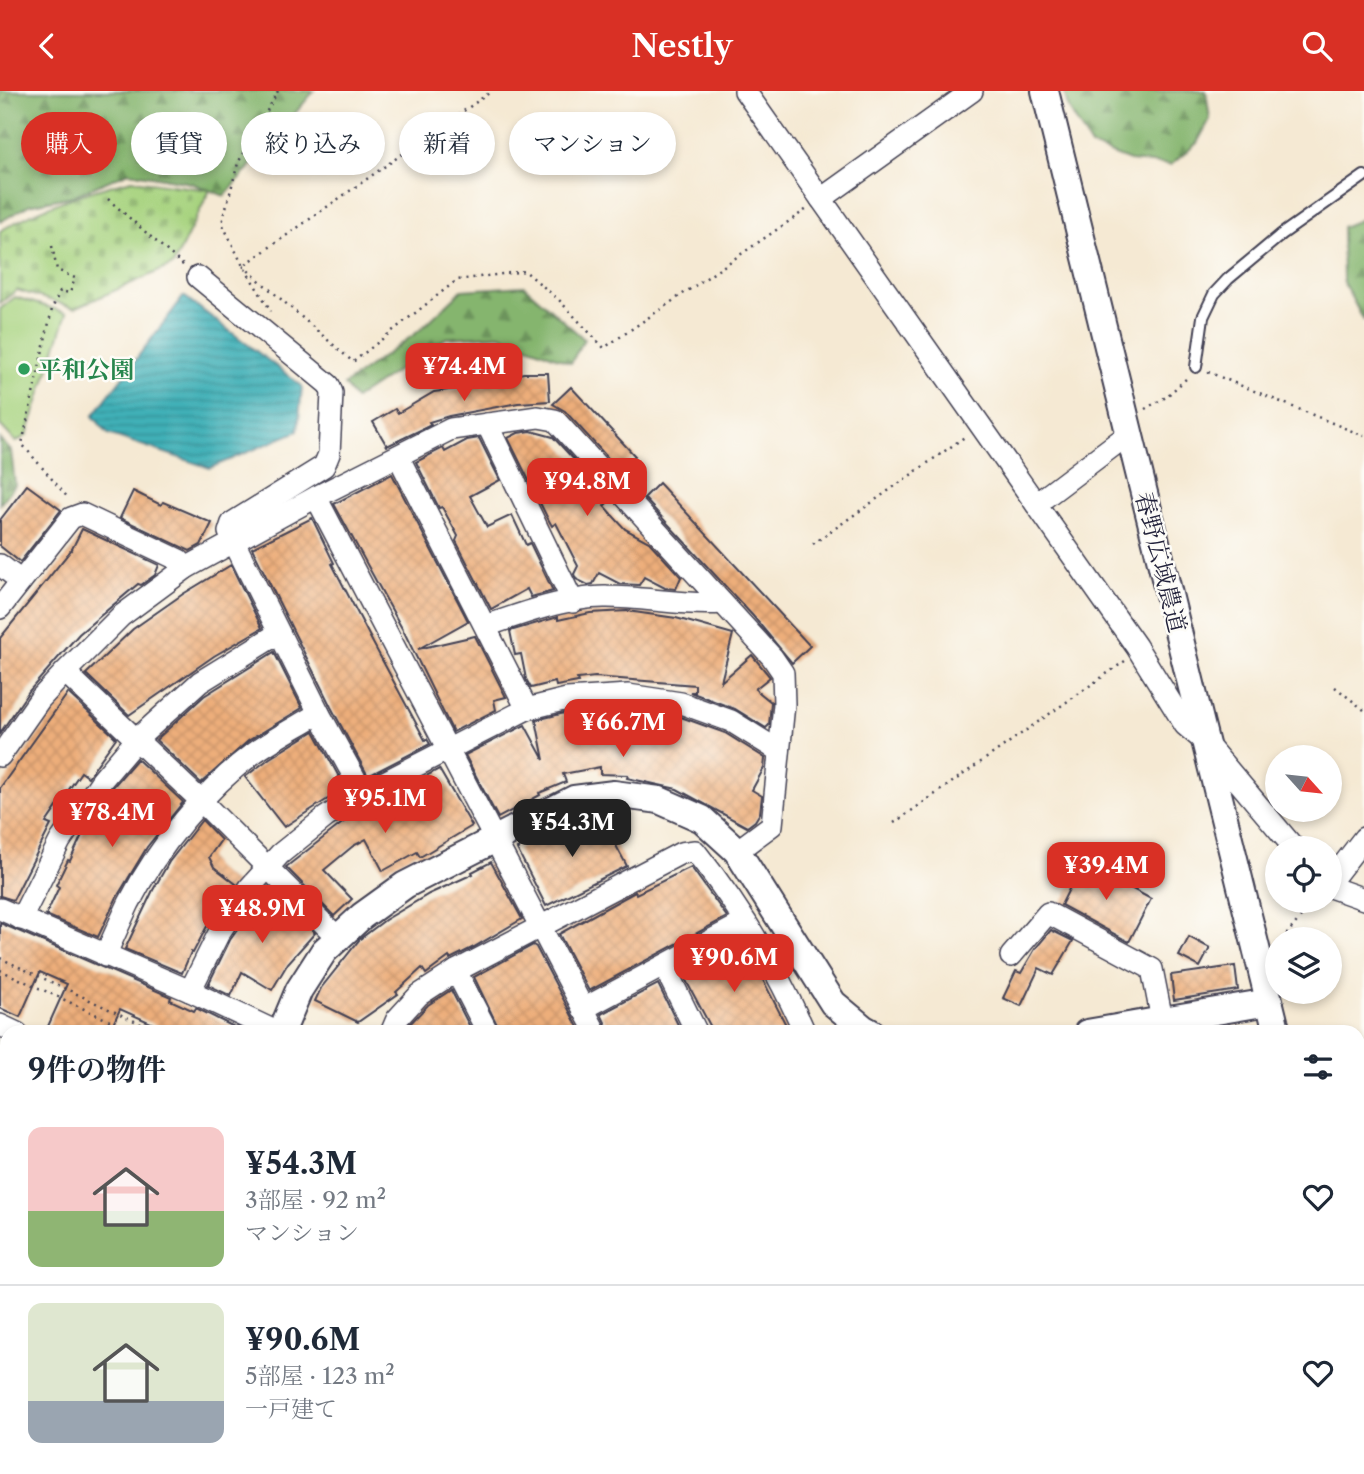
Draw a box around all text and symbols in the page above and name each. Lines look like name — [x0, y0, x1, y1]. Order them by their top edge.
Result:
text: Nestly — [631, 26, 733, 65]
icon: back — [28, 27, 66, 65]
icon: search — [1298, 27, 1336, 65]
chip: 購入 — [21, 112, 117, 175]
chip: 賃貸 — [131, 112, 227, 175]
chip: 絞り込み — [241, 112, 385, 175]
chip: 新着 — [399, 112, 495, 175]
chip: マンション — [509, 112, 676, 175]
pin: ¥74.4M — [407, 343, 521, 403]
text: ¥74.4M — [421, 352, 507, 380]
place label: 平和公園 — [38, 355, 134, 384]
marker: 平和公園 — [16, 361, 32, 377]
pin: ¥94.8M — [530, 459, 644, 518]
text: ¥94.8M — [543, 467, 631, 495]
street label: 春野広域農道 — [1130, 489, 1192, 635]
pin: ¥66.7M — [566, 699, 680, 759]
text: ¥66.7M — [580, 708, 666, 736]
north arrow — [1265, 745, 1342, 823]
map controls — [1265, 745, 1342, 1004]
pin: ¥95.1M — [328, 775, 442, 835]
text: ¥95.1M — [343, 784, 427, 812]
pin: ¥78.4M — [55, 789, 169, 849]
text: ¥78.4M — [69, 798, 155, 826]
pin: ¥54.3M — [515, 799, 629, 859]
text: ¥54.3M — [529, 808, 615, 836]
button: locate — [1265, 836, 1342, 913]
pin: ¥39.4M — [1049, 843, 1163, 902]
text: ¥39.4M — [1063, 851, 1149, 879]
pin: ¥48.9M — [205, 885, 319, 945]
text: ¥48.9M — [218, 894, 306, 922]
button: layers — [1265, 927, 1342, 1004]
pin: ¥90.6M — [677, 935, 791, 994]
text: ¥90.6M — [690, 943, 778, 971]
icon: filters — [1299, 1048, 1337, 1086]
text: 9件の物件 — [28, 1051, 166, 1088]
text: ¥54.3M — [245, 1145, 357, 1182]
icon: home — [84, 1155, 168, 1239]
icon: heart — [1299, 1178, 1337, 1216]
text: 3部屋 · 92 m² — [245, 1186, 386, 1214]
text: マンション — [245, 1219, 359, 1247]
text: ¥90.6M — [245, 1321, 360, 1358]
icon: home — [84, 1331, 168, 1415]
icon: heart — [1299, 1354, 1337, 1392]
text: 5部屋 · 123 m² — [245, 1362, 395, 1390]
text: 一戸建て — [245, 1395, 337, 1423]

